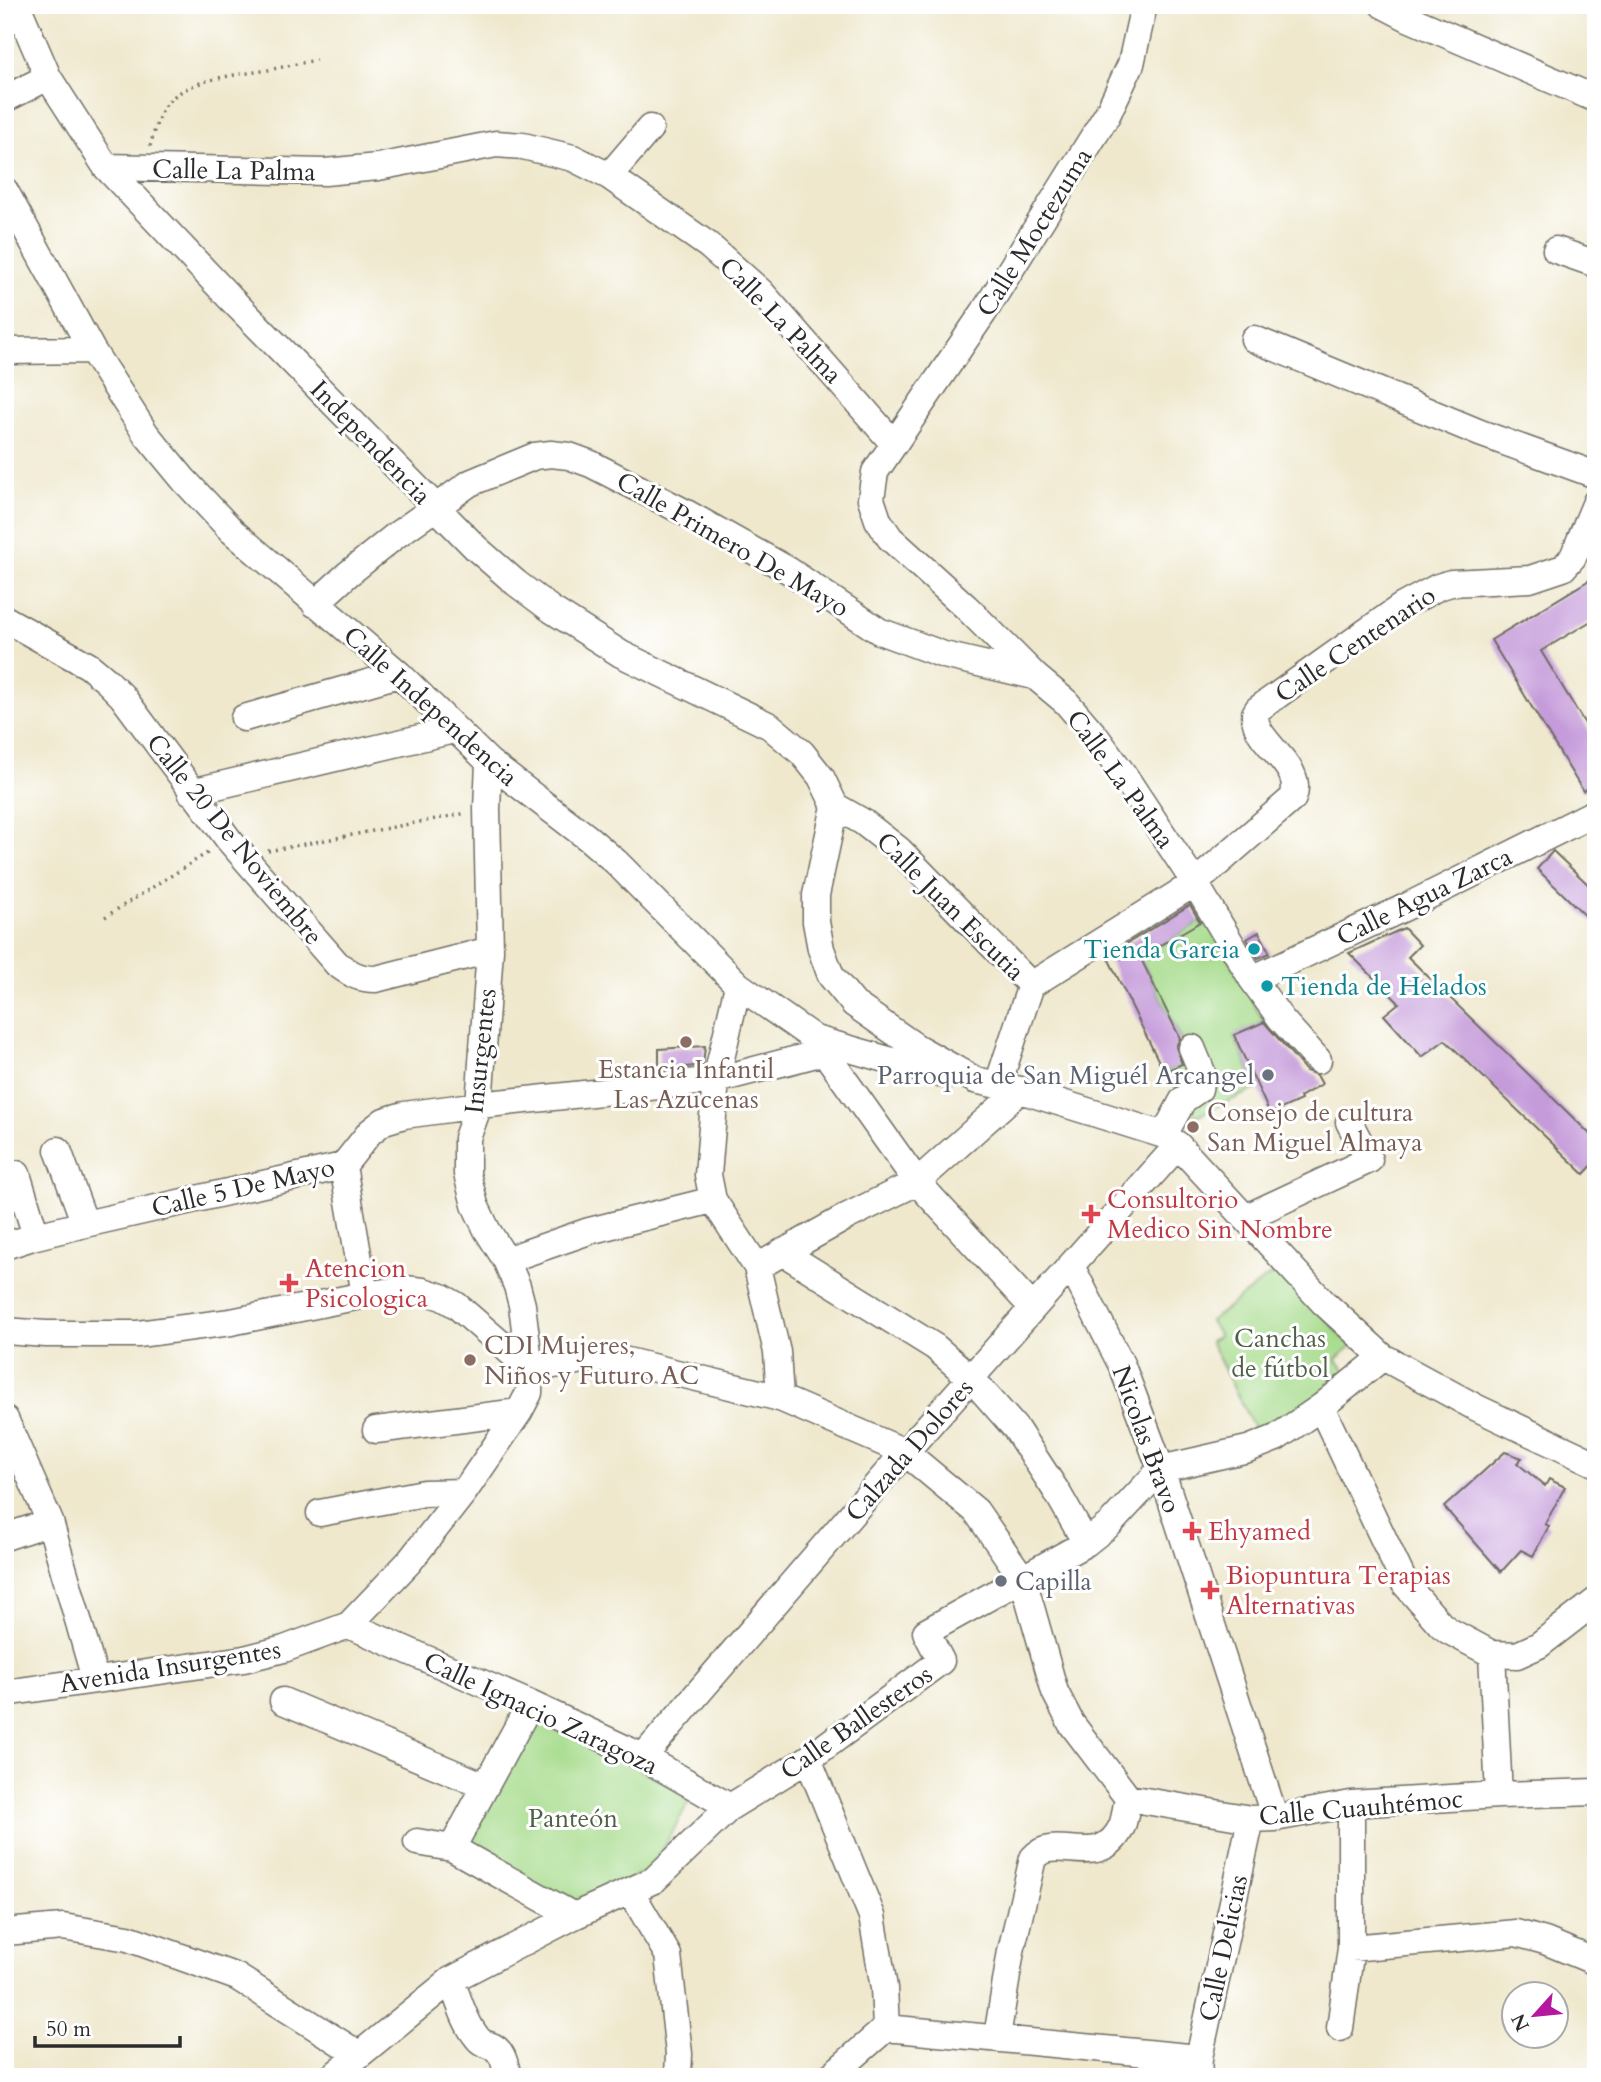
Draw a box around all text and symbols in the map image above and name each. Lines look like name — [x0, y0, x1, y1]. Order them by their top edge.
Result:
street label: Calle Moctezuma — [969, 141, 1100, 323]
street label: Calle La Palma — [152, 152, 316, 189]
street label: Calle La Palma — [711, 249, 850, 391]
street label: Independencia — [302, 372, 439, 512]
street label: Calle Primero De Mayo — [610, 464, 855, 625]
street label: Calle Centenario — [1268, 578, 1442, 711]
street label: Calle Independencia — [336, 619, 525, 794]
street label: Calle La Palma — [1058, 703, 1183, 856]
street label: Calle 20 De Noviembre — [138, 726, 331, 952]
street label: Calle Juan Escutia — [869, 824, 1033, 988]
street label: Calle Agua Zarca — [1331, 839, 1518, 954]
place label: Tienda Garcia — [1083, 932, 1240, 967]
marker: Tienda Garcia — [1246, 941, 1262, 957]
place label: Tienda de Helados — [1281, 969, 1487, 1004]
marker: Tienda de Helados — [1259, 978, 1275, 994]
street label: Insurgentes — [457, 987, 504, 1116]
marker: Estancia Infantil Las Azucenas — [678, 1034, 694, 1050]
place label: Estancia Infantil Las Azucenas — [598, 1052, 774, 1117]
place label: Parroquia de San Miguél Arcangel — [877, 1058, 1254, 1093]
marker: Parroquia de San Miguél Arcangel — [1260, 1067, 1276, 1083]
place label: Consejo de cultura San Miguel Almaya — [1207, 1095, 1422, 1160]
marker: Consejo de cultura San Miguel Almaya — [1185, 1119, 1201, 1135]
street label: Calle 5 De Mayo — [148, 1149, 338, 1226]
place label: Consultorio Medico Sin Nombre — [1107, 1182, 1333, 1247]
marker: Consultorio Medico Sin Nombre — [1081, 1204, 1101, 1224]
place label: Atencion Psicologica — [305, 1251, 428, 1316]
marker: Atencion Psicologica — [279, 1273, 299, 1293]
park label: Canchas de fútbol — [1231, 1321, 1329, 1386]
place label: CDI Mujeres, Niños y Futuro AC — [484, 1328, 699, 1393]
marker: CDI Mujeres, Niños y Futuro AC — [462, 1352, 478, 1368]
street label: Nicolas Bravo — [1104, 1361, 1189, 1518]
street label: Calzada Dolores — [838, 1371, 981, 1529]
place label: Ehyamed — [1208, 1514, 1311, 1549]
marker: Ehyamed — [1182, 1521, 1202, 1541]
place label: Biopuntura Terapias Alternativas — [1226, 1558, 1451, 1623]
place label: Capilla — [1015, 1564, 1092, 1599]
marker: Capilla — [993, 1573, 1009, 1589]
marker: Biopuntura Terapias Alternativas — [1200, 1580, 1220, 1600]
street label: Avenida Insurgentes — [57, 1632, 283, 1701]
street label: Calle Ignacio Zaragoza — [418, 1644, 664, 1783]
street label: Calle Ballesteros — [773, 1657, 939, 1788]
street label: Calle Cuauhtémoc — [1257, 1781, 1465, 1834]
park label: Panteón — [528, 1801, 618, 1836]
street label: Calle Delicias — [1191, 1872, 1256, 2025]
north arrow — [1500, 1980, 1570, 2050]
scale bar — [35, 2005, 180, 2049]
text: N — [1505, 2009, 1536, 2036]
text: 50 m — [46, 2015, 91, 2044]

